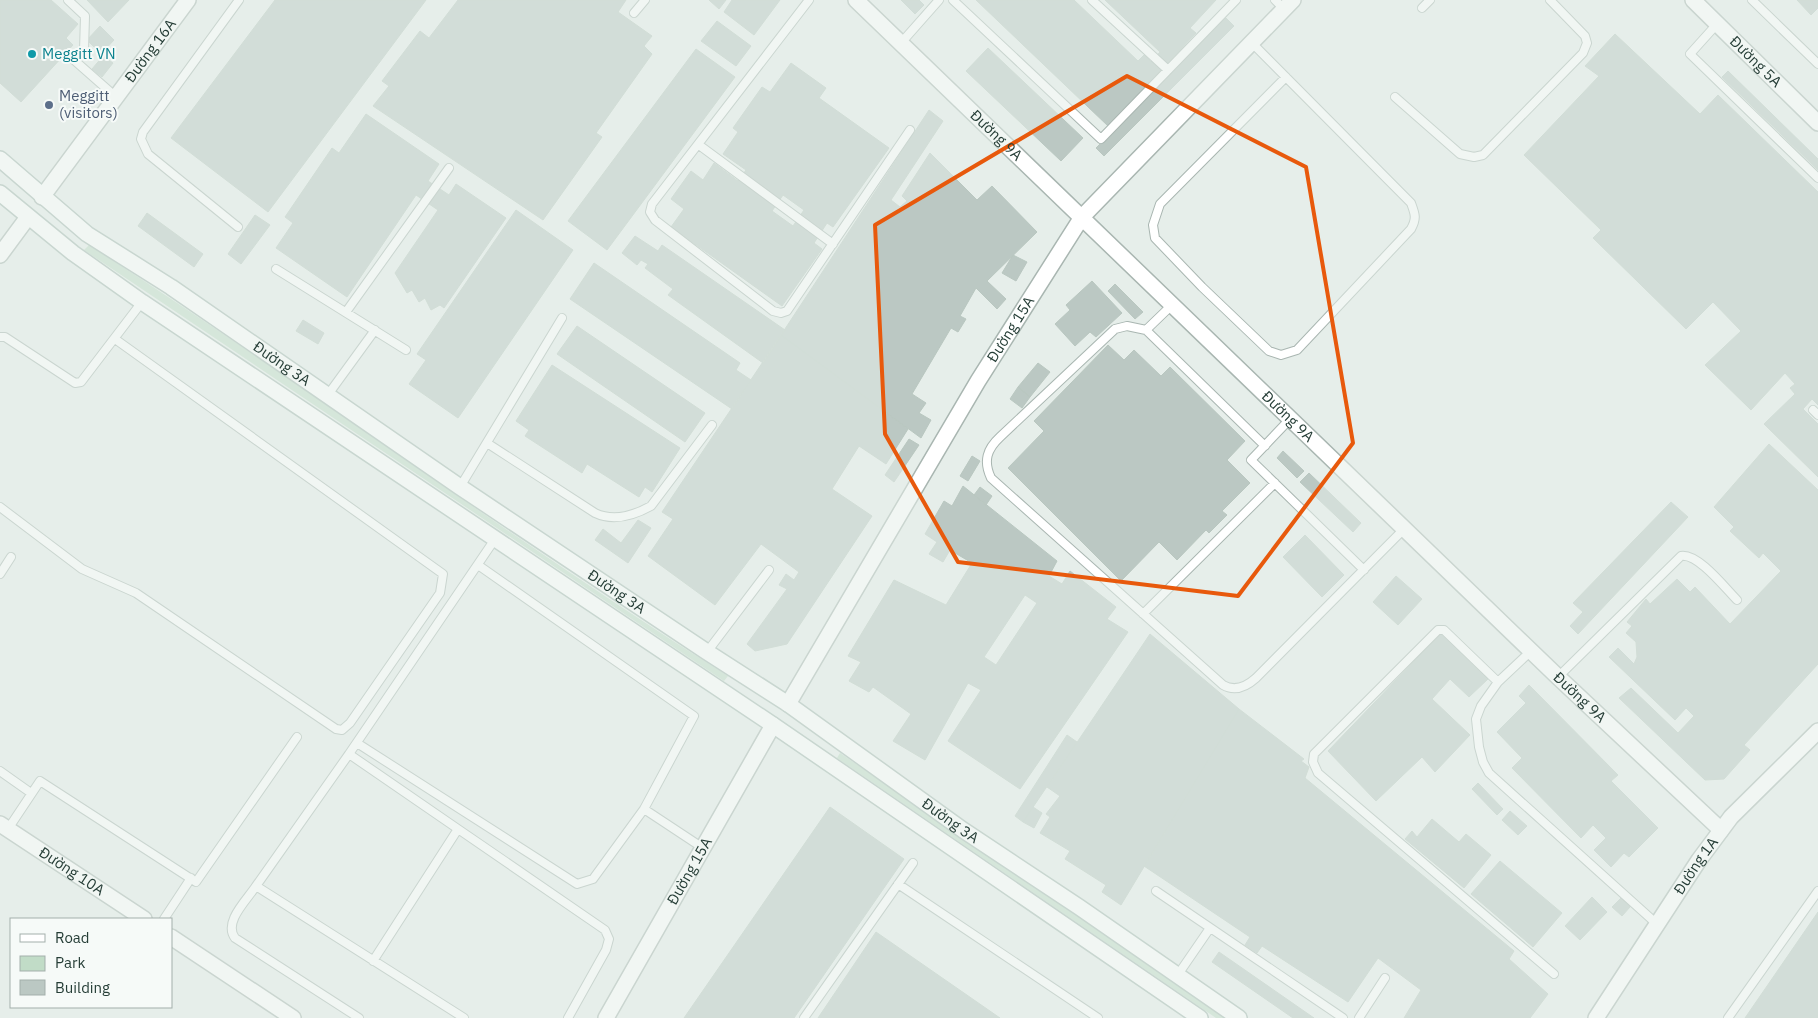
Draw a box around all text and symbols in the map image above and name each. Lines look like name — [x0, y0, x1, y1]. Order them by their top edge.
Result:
street label: Đường 16A — [120, 15, 180, 86]
street label: Đường 5A — [1726, 32, 1786, 91]
place label: Meggitt VN — [42, 44, 116, 63]
marker: Meggitt VN — [26, 48, 38, 60]
place label: Meggitt (visitors) — [59, 86, 118, 122]
marker: Meggitt (visitors) — [43, 99, 55, 111]
street label: Đường 9A — [966, 105, 1027, 165]
street label: Đường 15A — [982, 292, 1039, 366]
street label: Đường 3A — [250, 337, 315, 390]
street label: Đường 9A — [1258, 387, 1319, 446]
street label: Đường 3A — [584, 565, 650, 618]
street label: Đường 9A — [1550, 668, 1611, 727]
street label: Đường 3A — [918, 794, 983, 847]
street label: Đường 15A — [662, 833, 716, 908]
street label: Đường 1A — [1669, 833, 1722, 898]
street label: Đường 10A — [36, 842, 109, 900]
legend — [10, 918, 172, 1008]
text: Road — [55, 928, 90, 947]
text: Park — [55, 953, 85, 972]
text: Building — [55, 978, 110, 997]

